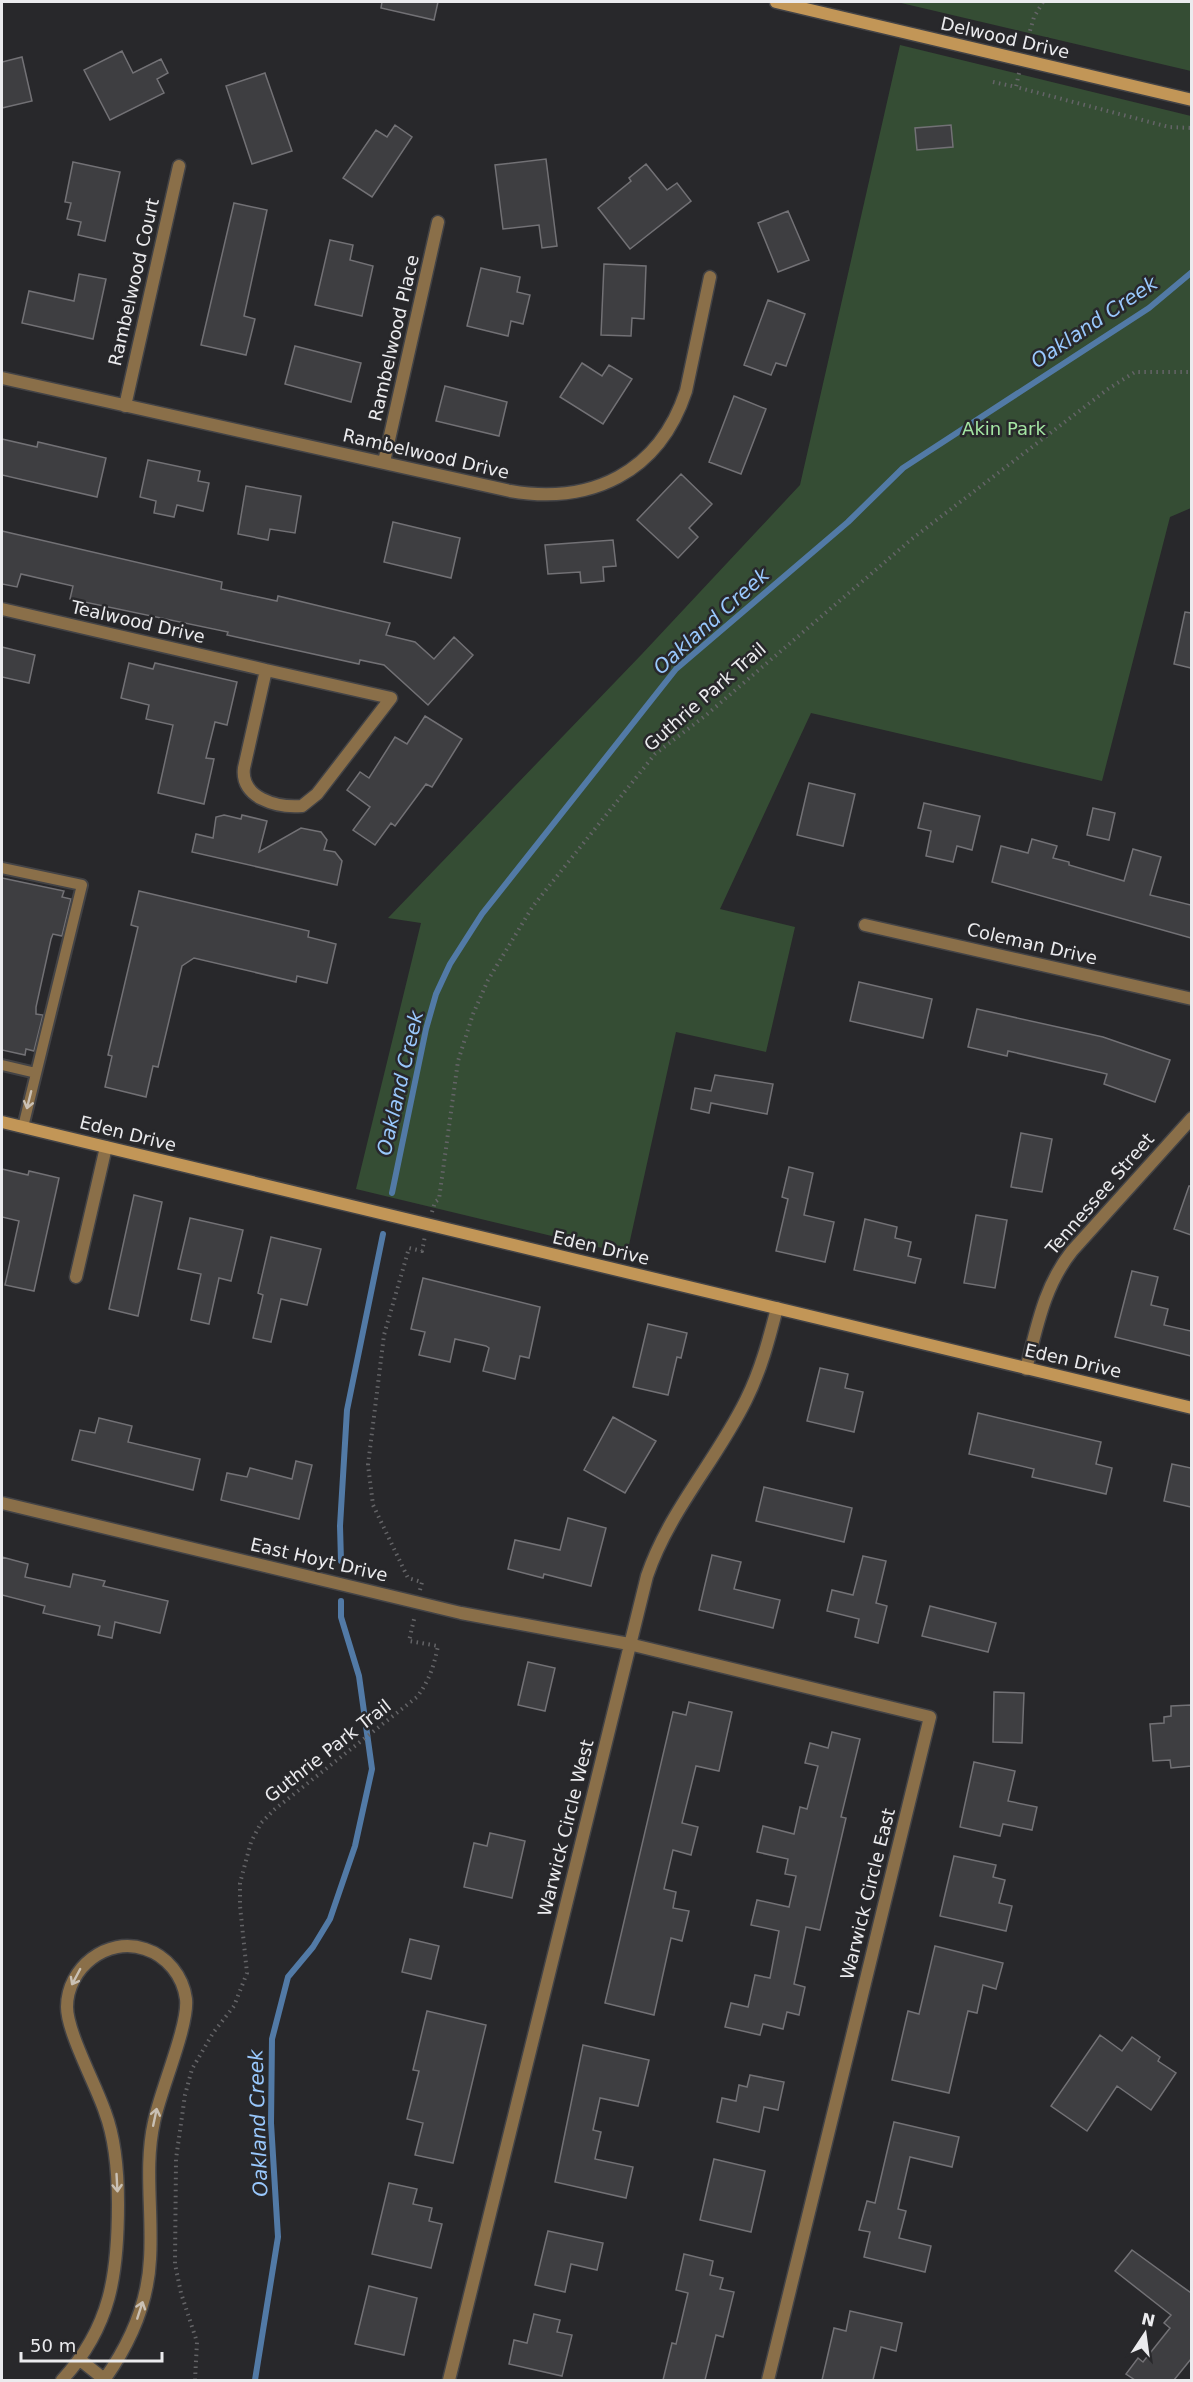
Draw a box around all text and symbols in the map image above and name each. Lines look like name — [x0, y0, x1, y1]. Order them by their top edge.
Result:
street label: Delwood Drive — [939, 12, 1072, 63]
street label: Rambelwood Court — [104, 196, 163, 368]
street label: Rambelwood Place — [364, 253, 423, 423]
water label: Oakland Creek — [1026, 270, 1163, 373]
park label: Akin Park — [962, 418, 1046, 439]
street label: Rambelwood Drive — [341, 424, 511, 483]
water label: Oakland Creek — [648, 562, 775, 679]
street label: Tealwood Drive — [68, 596, 207, 647]
street label: Guthrie Park Trail — [640, 638, 770, 755]
street label: Coleman Drive — [965, 918, 1099, 969]
water label: Oakland Creek — [372, 1007, 429, 1158]
one-way arrow — [23, 1090, 35, 1109]
street label: Eden Drive — [78, 1111, 179, 1156]
street label: Tennessee Street — [1040, 1129, 1158, 1260]
street label: Eden Drive — [551, 1226, 652, 1269]
street label: Eden Drive — [1023, 1339, 1124, 1382]
street label: East Hoyt Drive — [248, 1533, 390, 1586]
street label: Guthrie Park Trail — [260, 1695, 395, 1806]
street label: Warwick Circle West — [533, 1737, 598, 1918]
street label: Warwick Circle East — [836, 1806, 899, 1982]
one-way arrow — [70, 1968, 82, 1985]
water label: Oakland Creek — [243, 2047, 273, 2197]
one-way arrow — [150, 2108, 161, 2127]
one-way arrow — [112, 2173, 123, 2193]
one-way arrow — [135, 2301, 146, 2320]
north arrow — [1115, 2304, 1175, 2364]
text: N — [1140, 2309, 1157, 2331]
scale bar — [21, 2325, 162, 2363]
text: 50 m — [30, 2335, 76, 2356]

